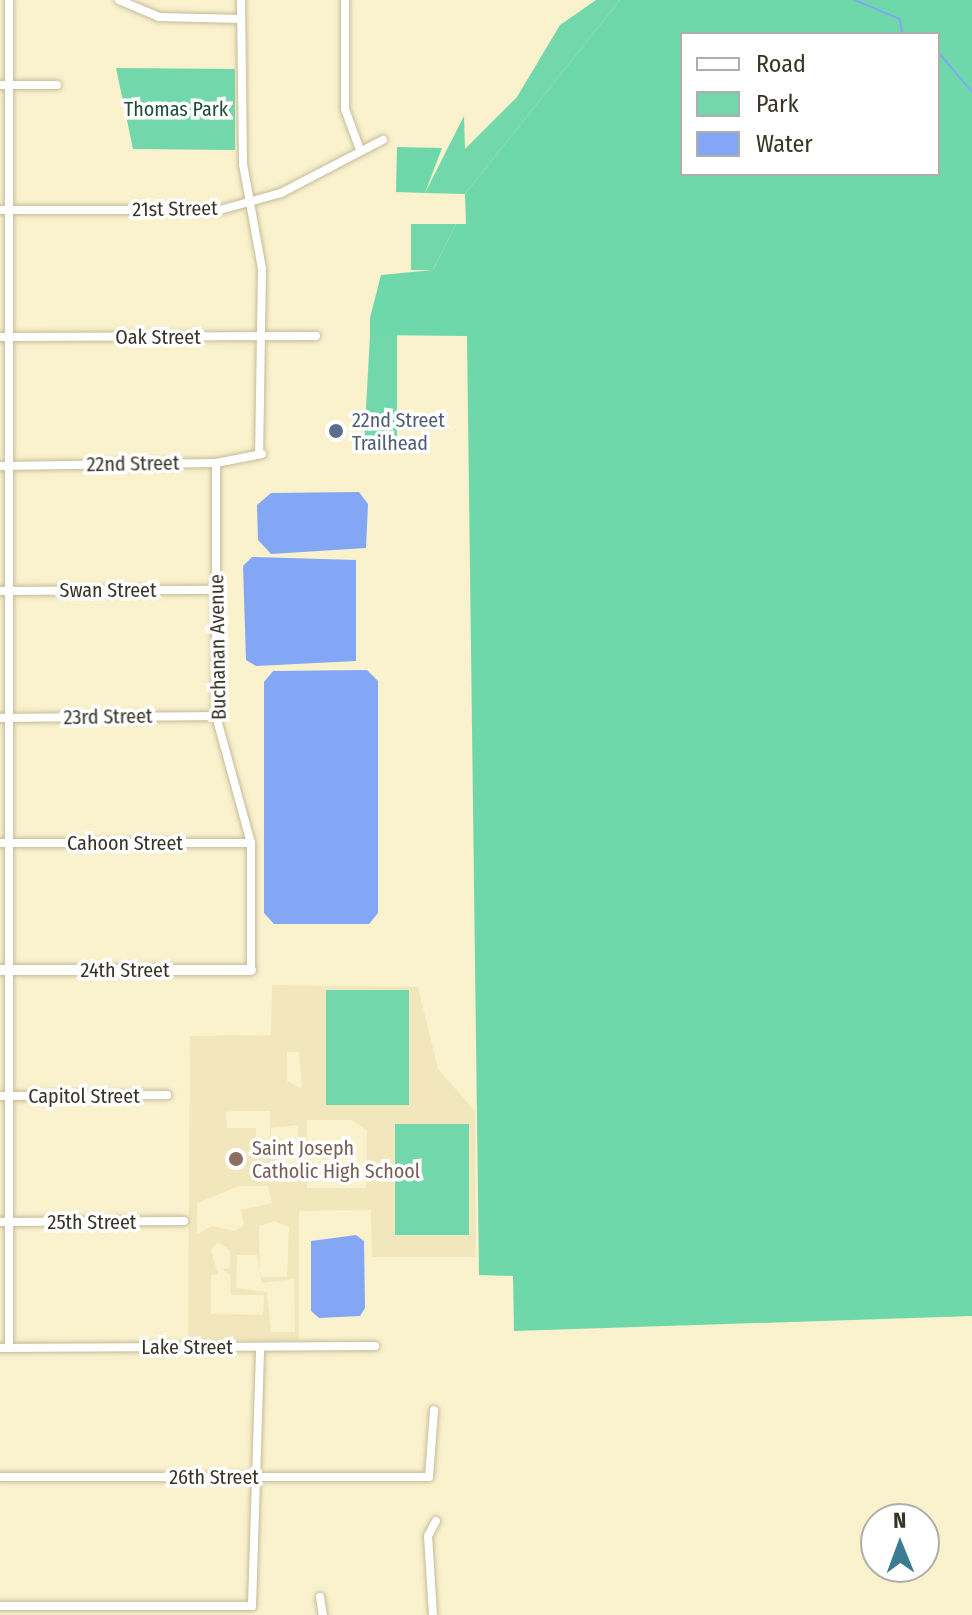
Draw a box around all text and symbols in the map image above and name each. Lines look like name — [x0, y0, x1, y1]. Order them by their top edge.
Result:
legend — [680, 32, 940, 176]
text: Road — [756, 50, 806, 78]
text: Park — [756, 90, 799, 118]
park label: Thomas Park — [124, 97, 228, 121]
text: Water — [756, 130, 813, 158]
street label: 21st Street — [132, 196, 218, 222]
street label: Oak Street — [115, 325, 201, 349]
place label: 22nd Street Trailhead — [352, 408, 445, 455]
marker: 22nd Street Trailhead — [327, 422, 345, 440]
street label: 22nd Street — [86, 451, 180, 477]
street label: Buchanan Avenue — [205, 574, 231, 720]
street label: Swan Street — [60, 578, 156, 602]
street label: 23rd Street — [63, 704, 153, 730]
street label: Cahoon Street — [67, 831, 183, 855]
street label: 24th Street — [80, 958, 170, 982]
street label: Capitol Street — [28, 1084, 140, 1108]
place label: Saint Joseph Catholic High School — [252, 1136, 420, 1183]
marker: Saint Joseph Catholic High School — [227, 1150, 245, 1168]
street label: 25th Street — [48, 1210, 136, 1234]
street label: Lake Street — [141, 1335, 233, 1359]
street label: 26th Street — [169, 1465, 259, 1489]
north arrow — [860, 1503, 940, 1583]
text: N — [893, 1507, 906, 1534]

